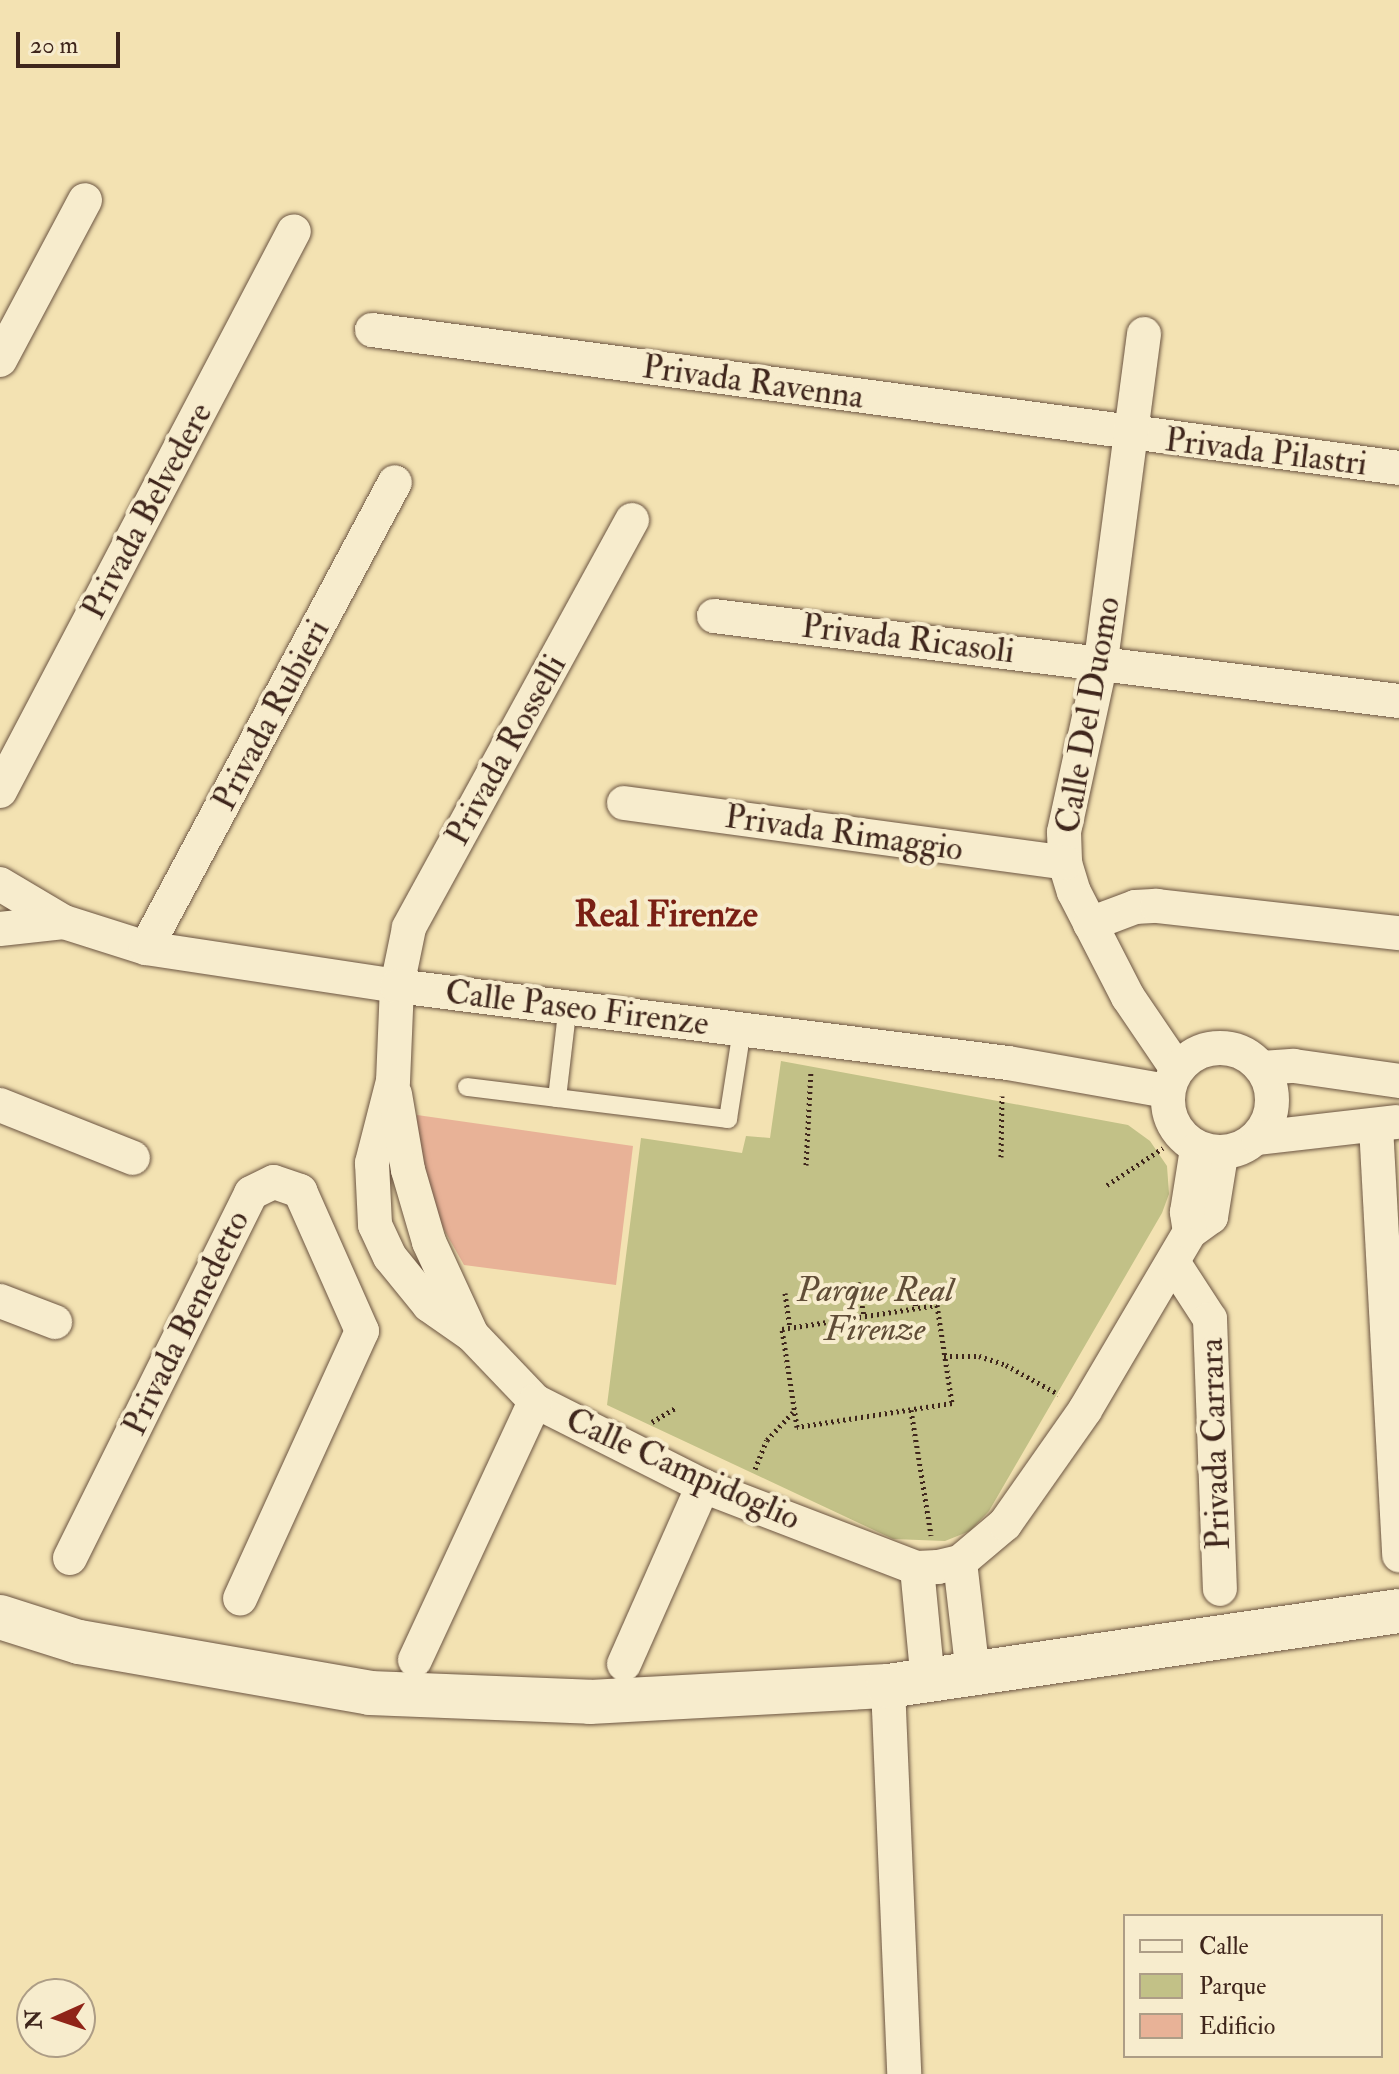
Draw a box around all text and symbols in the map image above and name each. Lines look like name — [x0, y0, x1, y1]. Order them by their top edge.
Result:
scale bar — [20, 16, 124, 66]
text: 20 m — [30, 30, 78, 61]
street label: Privada Ravenna — [640, 346, 866, 418]
street label: Privada Belvedere — [73, 396, 221, 626]
street label: Privada Pilastri — [1163, 419, 1369, 485]
street label: Calle Del Duomo — [1047, 594, 1129, 836]
street label: Privada Ricasoli — [799, 606, 1017, 672]
street label: Privada Rubieri — [204, 613, 338, 817]
street label: Privada Rosselli — [437, 647, 575, 853]
street label: Privada Rimaggio — [722, 796, 966, 870]
district label: Real Firenze — [574, 893, 758, 937]
street label: Calle Paseo Firenze — [443, 972, 711, 1044]
street label: Privada Benedetto — [114, 1204, 258, 1442]
park label: Parque Real Firenze — [797, 1270, 953, 1350]
street label: Privada Carrara — [1191, 1337, 1239, 1551]
street label: Calle Campidoglio — [560, 1399, 806, 1539]
legend — [1123, 1914, 1383, 2058]
text: Calle — [1199, 1931, 1249, 1962]
text: Parque — [1199, 1971, 1266, 2002]
north arrow — [16, 1978, 96, 2058]
text: N — [20, 2009, 49, 2030]
text: Edificio — [1199, 2011, 1275, 2042]

